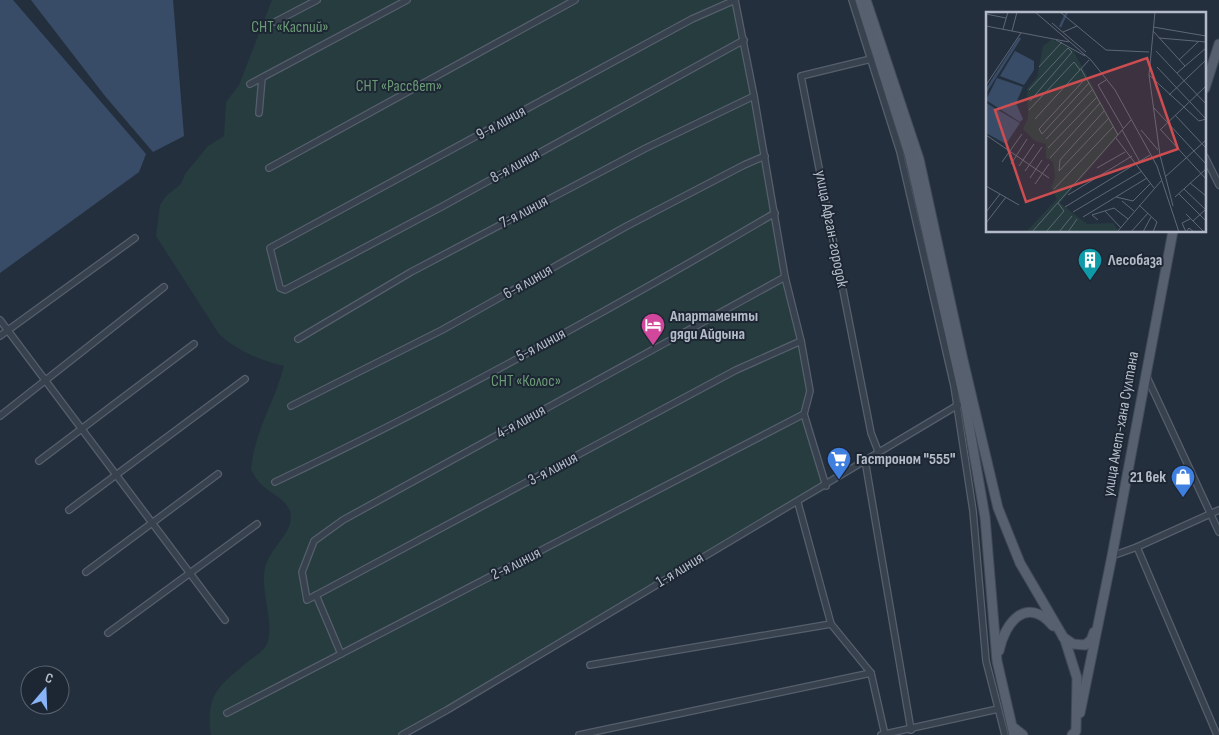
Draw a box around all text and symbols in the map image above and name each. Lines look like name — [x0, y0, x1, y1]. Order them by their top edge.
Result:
inset map — [986, 12, 1206, 232]
park label: СНТ «Каспий» — [251, 18, 329, 37]
park label: СНТ «Рассвет» — [356, 77, 442, 96]
street label: 9-я линия — [473, 102, 529, 144]
street label: 8-я линия — [487, 145, 543, 187]
street label: улица Афган-городок — [810, 169, 852, 290]
street label: 7-я линия — [497, 191, 551, 233]
building icon: Лесобаза — [1077, 247, 1103, 281]
place label: Лесобаза — [1107, 251, 1162, 270]
street label: 6-я линия — [500, 260, 556, 304]
place label: Апартаменты дяди Айдына — [669, 307, 758, 344]
hotel icon: Апартаменты дяди Айдына — [640, 312, 666, 346]
street label: 5-я линия — [513, 324, 569, 366]
street label: улица Амет-хана Султана — [1099, 350, 1143, 498]
park label: СНТ «Колос» — [491, 372, 561, 391]
street label: 4-я линия — [493, 401, 549, 443]
supermarket icon: Гастроном "555" — [826, 446, 852, 480]
street label: 3-я линия — [525, 448, 581, 490]
place label: Гастроном "555" — [856, 450, 956, 469]
shop icon: 21 век — [1170, 464, 1196, 498]
place label: 21 век — [1130, 468, 1166, 487]
street label: 2-я линия — [488, 543, 544, 585]
street label: 1-я линия — [653, 548, 707, 592]
north arrow — [20, 665, 70, 715]
text: С — [43, 669, 55, 687]

